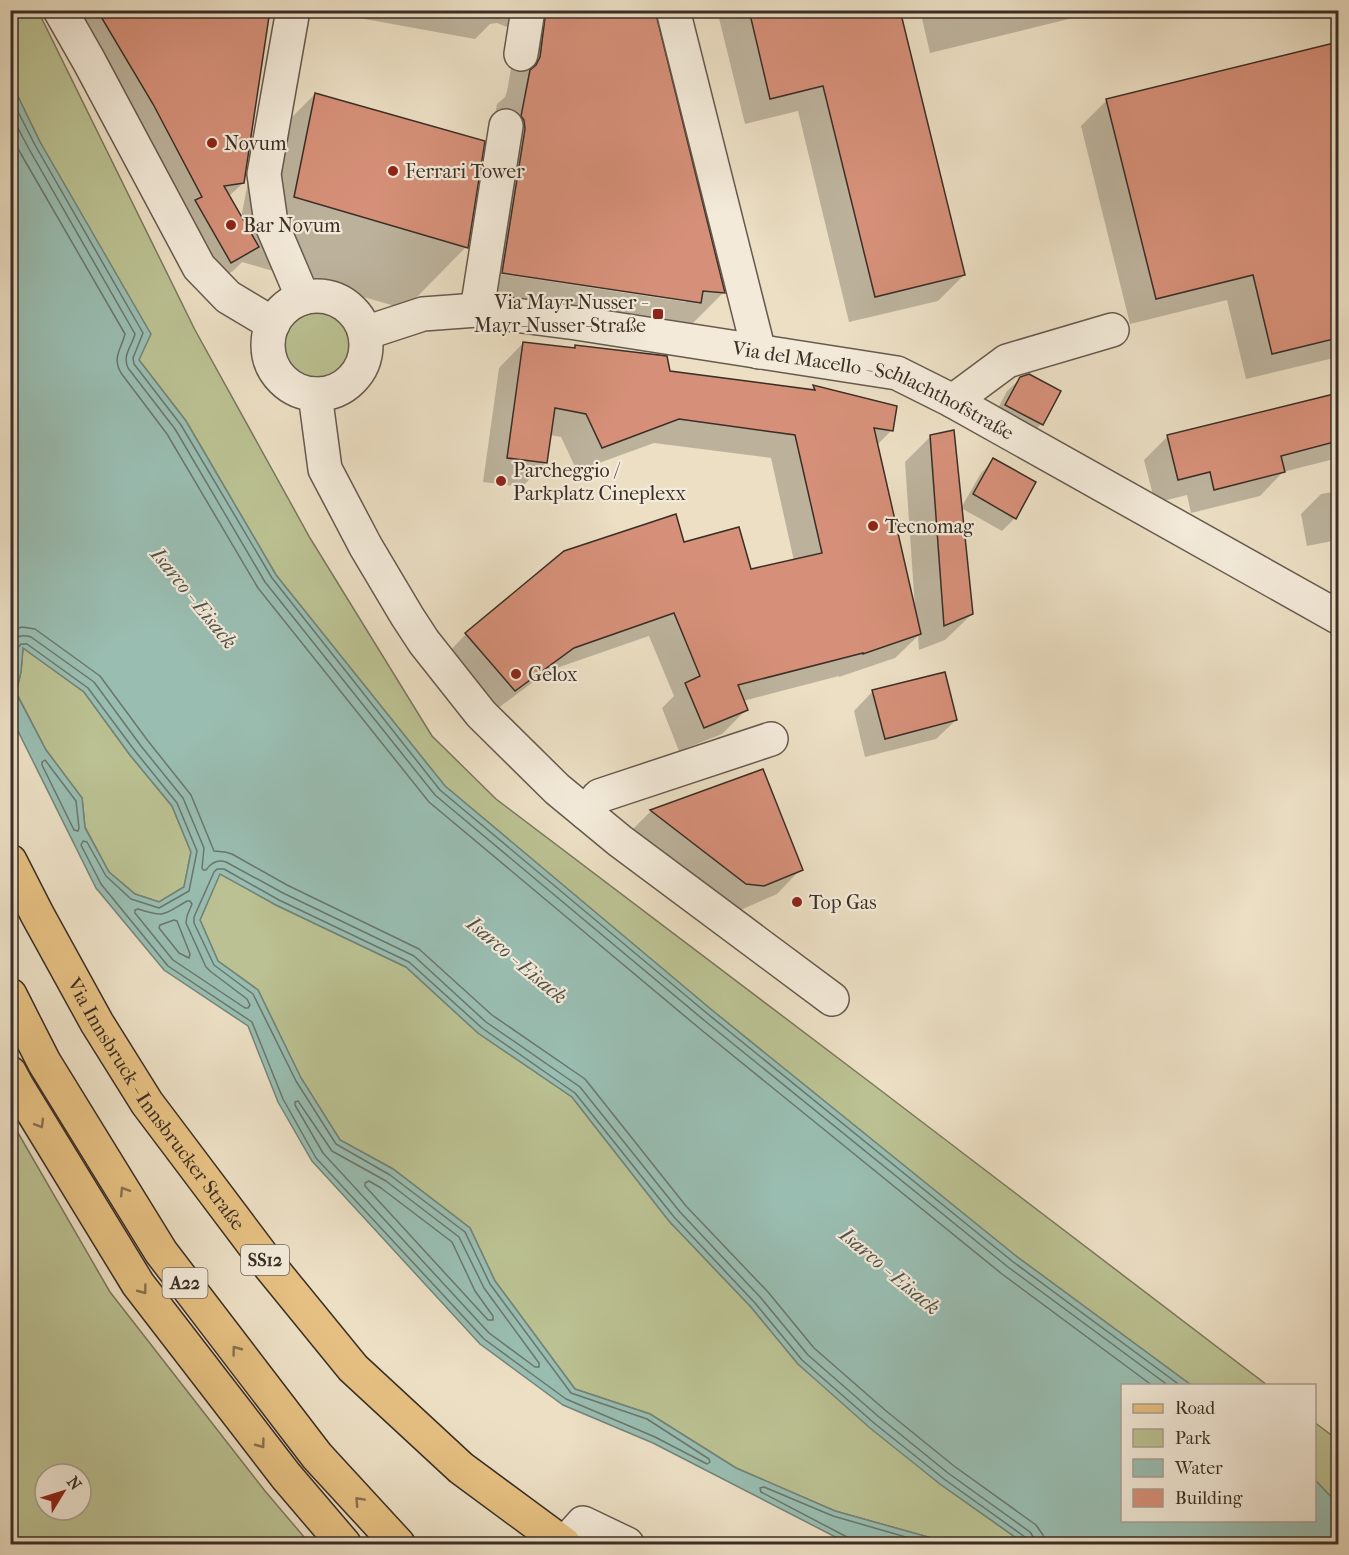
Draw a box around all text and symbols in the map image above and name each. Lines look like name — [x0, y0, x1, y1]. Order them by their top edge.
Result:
place label: Novum — [224, 132, 287, 155]
marker: Novum — [205, 136, 219, 150]
place label: Ferrari Tower — [405, 160, 525, 183]
marker: Ferrari Tower — [386, 164, 400, 178]
place label: Bar Novum — [243, 214, 341, 237]
marker: Bar Novum — [224, 218, 238, 232]
place label: Via Mayr Nusser - Mayr-Nusser-Straße — [474, 291, 649, 337]
marker: Via Mayr Nusser - Mayr-Nusser-Straße — [651, 307, 665, 321]
street label: Via del Macello - Schlachthofstraße — [730, 336, 1018, 445]
place label: Parcheggio / Parkplatz Cineplexx — [513, 459, 686, 505]
marker: Parcheggio / Parkplatz Cineplexx — [494, 474, 508, 488]
place label: Tecnomag — [885, 515, 974, 538]
marker: Tecnomag — [866, 519, 880, 533]
water label: Isarco - Eisack — [145, 542, 242, 653]
place label: Gelox — [528, 663, 578, 686]
marker: Gelox — [509, 667, 523, 681]
place label: Top Gas — [809, 891, 877, 914]
marker: Top Gas — [790, 895, 804, 909]
water label: Isarco - Eisack — [461, 911, 572, 1009]
street label: Via Innsbruck - Innsbrucker Straße — [62, 973, 250, 1235]
one-way arrow — [33, 1118, 44, 1128]
one-way arrow — [119, 1187, 131, 1197]
water label: Isarco - Eisack — [834, 1222, 945, 1320]
road number: SS12 — [241, 1245, 289, 1275]
road number: A22 — [162, 1268, 207, 1298]
one-way arrow — [135, 1283, 146, 1294]
one-way arrow — [232, 1346, 243, 1357]
legend — [1121, 1384, 1316, 1522]
text: Road — [1175, 1398, 1215, 1419]
text: Park — [1175, 1428, 1212, 1449]
one-way arrow — [254, 1438, 265, 1449]
text: Water — [1174, 1458, 1223, 1479]
north arrow — [33, 1462, 93, 1522]
text: N — [63, 1472, 86, 1494]
text: Building — [1175, 1488, 1243, 1509]
one-way arrow — [355, 1498, 366, 1508]

